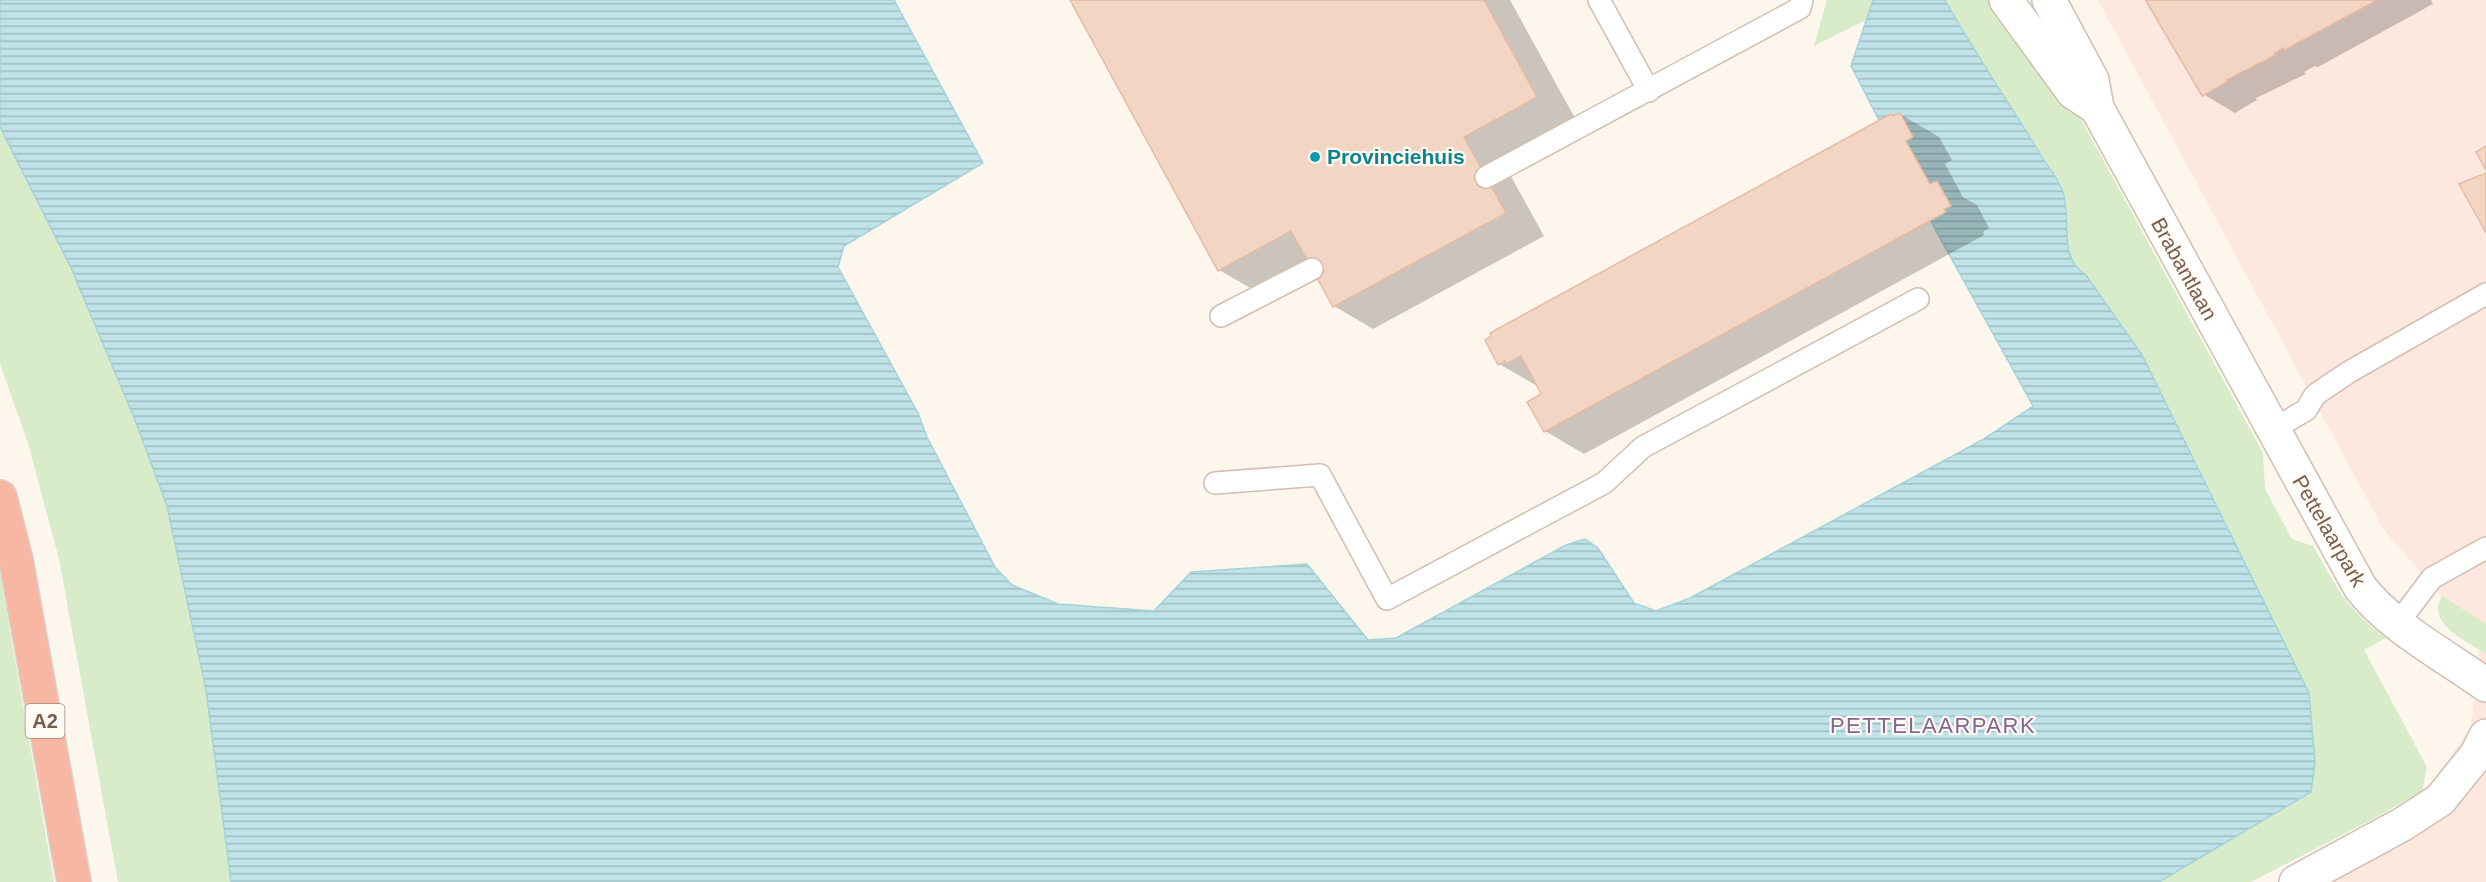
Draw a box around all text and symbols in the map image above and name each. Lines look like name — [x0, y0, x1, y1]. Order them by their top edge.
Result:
place label: Provinciehuis — [1327, 145, 1465, 168]
marker: Provinciehuis — [1308, 150, 1322, 164]
street label: Brabantlaan — [2147, 214, 2222, 324]
street label: Pettelaarpark — [2288, 471, 2371, 591]
road number: A2 — [26, 704, 64, 738]
district label: PETTELAARPARK — [1830, 713, 2036, 738]

